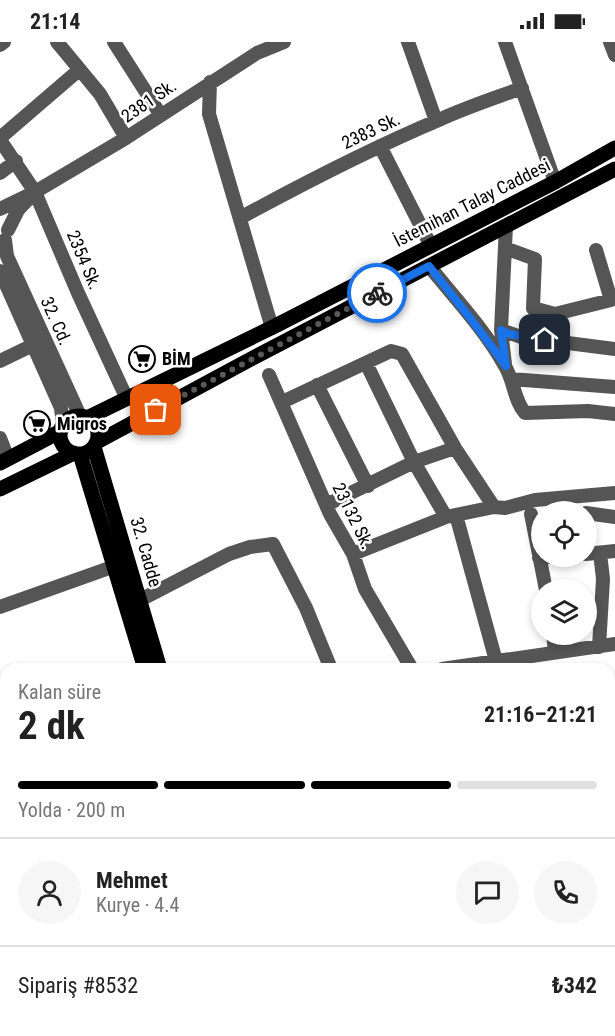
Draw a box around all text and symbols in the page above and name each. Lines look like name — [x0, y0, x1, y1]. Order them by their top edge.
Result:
text: 21:14 — [30, 9, 81, 34]
street label: 2381 Sk. — [117, 75, 180, 127]
street label: 2383 Sk. — [338, 108, 403, 153]
street label: İstemihan Talay Caddesi — [390, 154, 553, 251]
street label: 2354 Sk. — [63, 227, 106, 292]
courier — [347, 263, 407, 323]
icon: bike — [361, 277, 394, 310]
street label: 32. Cd. — [37, 293, 76, 348]
pin — [519, 314, 570, 365]
icon: home — [528, 323, 561, 356]
supermarket icon: BİM — [127, 344, 157, 374]
place label: BİM — [162, 348, 191, 369]
pin — [130, 384, 181, 435]
icon: bag — [139, 393, 172, 426]
supermarket icon: Migros — [22, 409, 52, 439]
place label: Migros — [57, 413, 107, 434]
street label: 23132 Sk. — [329, 479, 378, 552]
map controls — [531, 501, 597, 645]
button: locate — [531, 501, 597, 567]
street label: 32. Cadde — [126, 514, 166, 589]
button: layers — [531, 579, 597, 645]
text: Kalan süre — [18, 680, 101, 704]
text: 21:16–21:21 — [484, 702, 597, 727]
text: 2 dk — [18, 703, 85, 749]
text: Yolda · 200 m — [18, 798, 125, 822]
button: person — [18, 861, 81, 924]
button: chat — [456, 861, 519, 924]
button: phone — [534, 861, 597, 924]
text: Mehmet — [96, 868, 168, 893]
text: Kurye · 4.4 — [96, 893, 179, 917]
text: Sipariş #8532 — [18, 973, 138, 998]
text: ₺342 — [552, 973, 597, 998]

